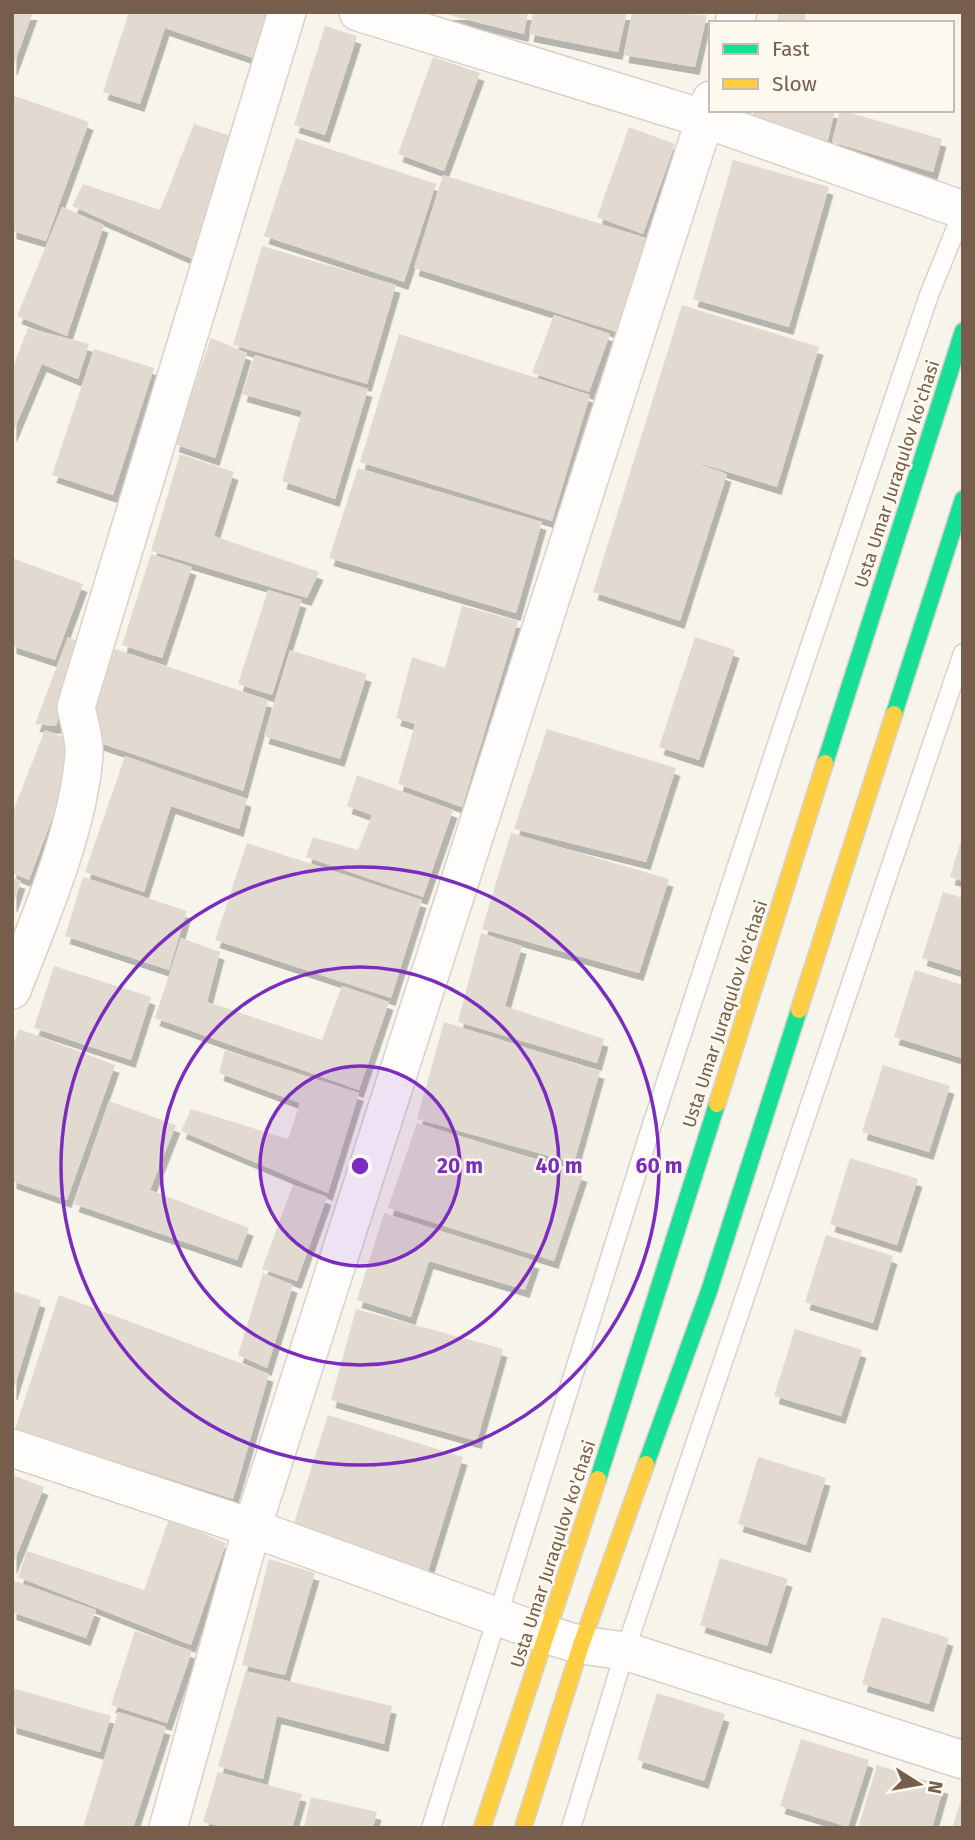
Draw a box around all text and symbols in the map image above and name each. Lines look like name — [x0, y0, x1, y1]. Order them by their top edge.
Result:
legend — [709, 21, 954, 112]
text: Fast — [772, 36, 810, 62]
text: Slow — [772, 71, 817, 97]
street label: Usta Umar Juraqulov ko'chasi — [850, 357, 944, 591]
street label: Usta Umar Juraqulov ko'chasi — [678, 897, 772, 1131]
text: 20 m — [437, 1153, 483, 1179]
text: 40 m — [536, 1153, 582, 1179]
text: 60 m — [636, 1153, 682, 1179]
centre of rings — [348, 1154, 372, 1178]
street label: Usta Umar Juraqulov ko'chasi — [506, 1437, 600, 1671]
north arrow — [884, 1749, 954, 1819]
text: N — [923, 1779, 948, 1796]

